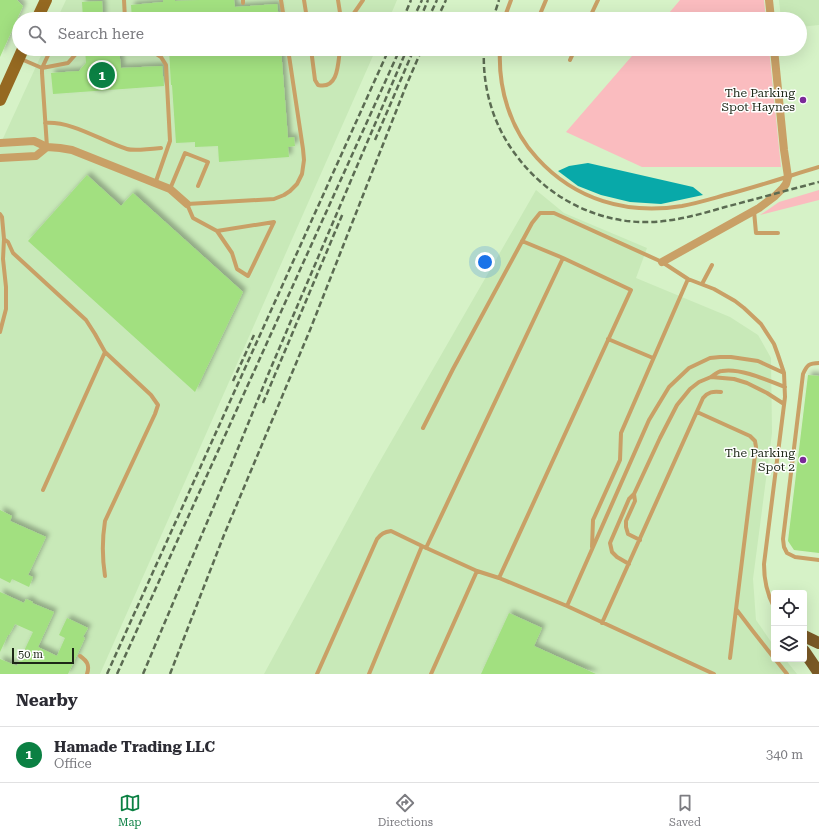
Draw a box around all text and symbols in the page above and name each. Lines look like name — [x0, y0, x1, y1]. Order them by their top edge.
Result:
search box — [12, 12, 807, 56]
icon: search — [26, 23, 48, 45]
text: Search here — [58, 25, 144, 43]
pin: 1 — [89, 60, 115, 90]
place label: The Parking Spot Haynes — [722, 86, 795, 114]
marker: The Parking Spot Haynes — [798, 95, 808, 105]
your location — [475, 252, 495, 272]
place label: The Parking Spot 2 — [725, 446, 795, 474]
marker: The Parking Spot 2 — [798, 455, 808, 465]
map controls — [771, 590, 807, 662]
button: locate — [771, 590, 807, 626]
button: layers — [771, 626, 807, 662]
scale bar — [12, 646, 74, 665]
text: 50 m — [18, 648, 43, 661]
text: Nearby — [16, 690, 78, 710]
text: Hamade Trading LLC — [54, 738, 215, 756]
text: 1 — [25, 747, 33, 762]
text: 340 m — [766, 747, 803, 762]
text: Office — [54, 756, 92, 771]
tab: Map — [118, 792, 142, 829]
tab: Directions — [378, 792, 433, 829]
tab: Saved — [669, 792, 701, 829]

